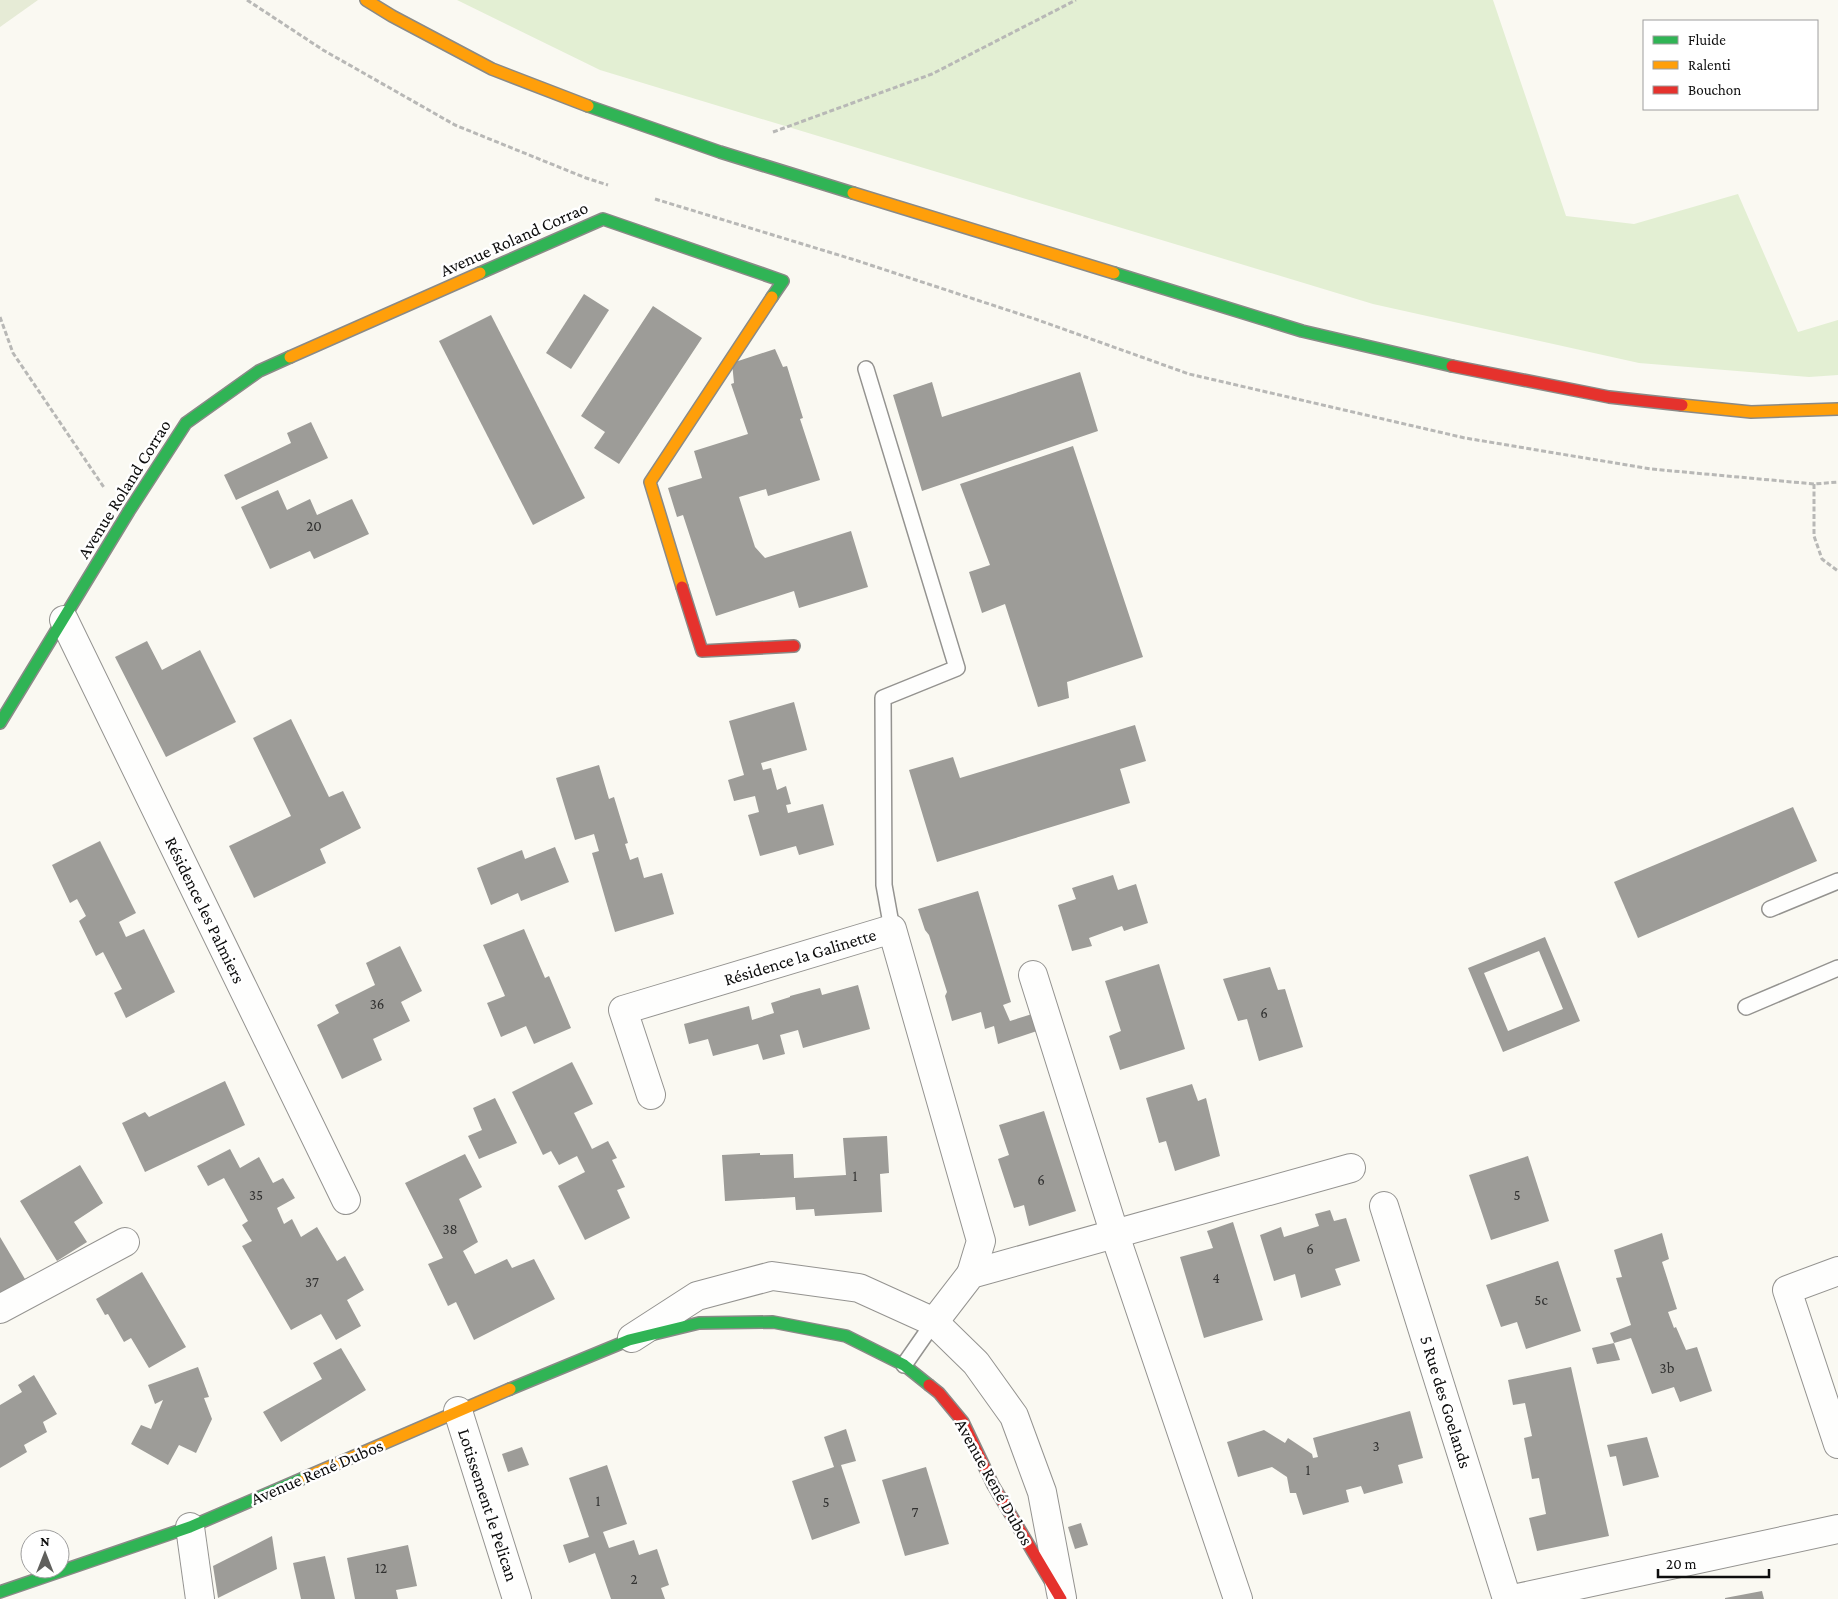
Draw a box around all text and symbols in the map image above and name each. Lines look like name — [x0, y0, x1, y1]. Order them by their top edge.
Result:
legend — [1643, 20, 1818, 110]
text: Fluide — [1688, 32, 1726, 48]
text: Ralenti — [1688, 57, 1731, 73]
text: Bouchon — [1688, 82, 1741, 98]
street label: Avenue Roland Corrao — [437, 197, 591, 281]
street label: Avenue Roland Corrao — [73, 416, 175, 562]
house number: 20 — [306, 518, 322, 534]
street label: Résidence les Palmiers — [161, 833, 249, 987]
street label: Résidence la Galinette — [722, 924, 879, 990]
house number: 36 — [370, 996, 384, 1012]
house number: 6 — [1260, 1005, 1268, 1021]
house number: 1 — [853, 1168, 858, 1184]
house number: 6 — [1037, 1172, 1045, 1188]
house number: 35 — [249, 1187, 263, 1203]
house number: 5 — [1513, 1187, 1521, 1203]
house number: 38 — [442, 1221, 458, 1237]
house number: 6 — [1306, 1241, 1314, 1257]
house number: 4 — [1212, 1270, 1220, 1286]
house number: 37 — [305, 1274, 319, 1290]
house number: 5c — [1534, 1292, 1548, 1308]
street label: 5 Rue des Goelands — [1416, 1333, 1476, 1471]
house number: 3b — [1660, 1360, 1675, 1376]
street label: Avenue René Dubos — [951, 1415, 1037, 1549]
street label: Lotissement le Pelican — [454, 1426, 522, 1584]
street label: Avenue René Dubos — [248, 1435, 386, 1509]
house number: 3 — [1372, 1438, 1380, 1454]
house number: 1 — [1306, 1462, 1311, 1478]
house number: 1 — [596, 1493, 601, 1509]
house number: 5 — [822, 1494, 830, 1510]
house number: 7 — [912, 1504, 919, 1520]
north arrow — [20, 1529, 70, 1579]
text: N — [40, 1533, 50, 1549]
scale bar — [1658, 1546, 1769, 1578]
text: 20 m — [1666, 1556, 1697, 1572]
house number: 12 — [375, 1560, 387, 1576]
house number: 2 — [630, 1571, 638, 1587]

